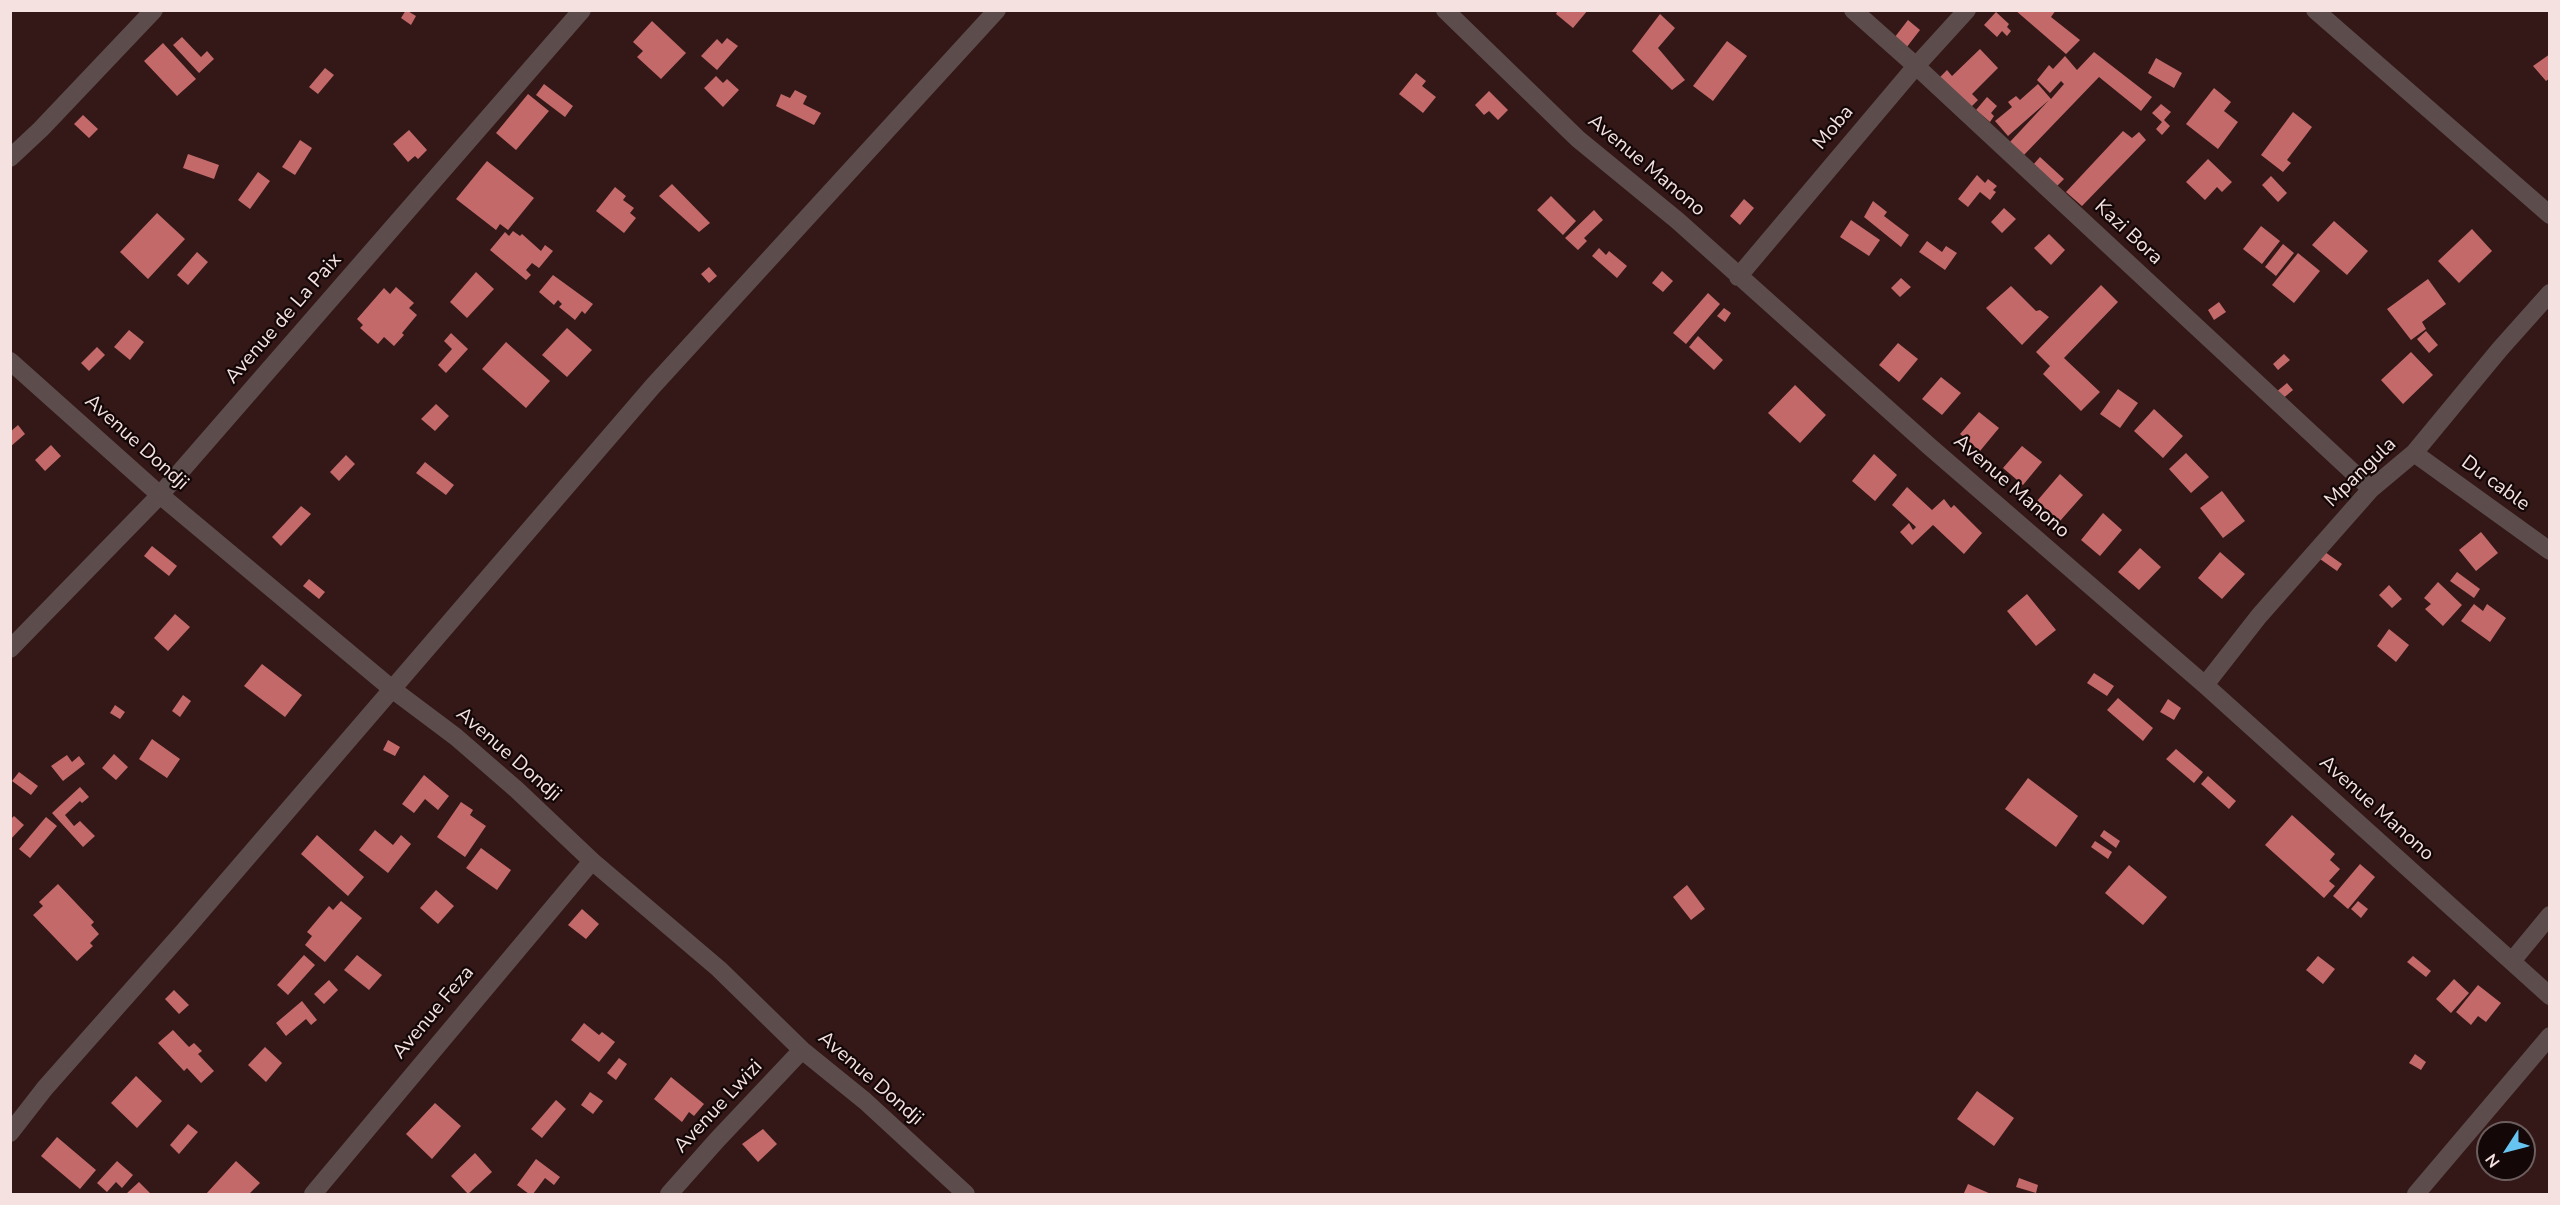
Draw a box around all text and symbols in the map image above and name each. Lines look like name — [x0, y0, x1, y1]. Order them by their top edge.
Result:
street label: Moba — [1809, 101, 1859, 155]
street label: Avenue Manono — [1582, 110, 1710, 222]
street label: Kazi Bora — [2089, 195, 2167, 271]
street label: Avenue de La Paix — [221, 249, 347, 389]
street label: Avenue Dondji — [79, 390, 193, 496]
street label: Avenue Manono — [1948, 430, 2074, 544]
street label: Mpangula — [2320, 433, 2402, 513]
street label: Du cable — [2456, 451, 2534, 517]
street label: Avenue Dondji — [450, 703, 566, 807]
street label: Avenue Manono — [2314, 751, 2438, 867]
street label: Avenue Feza — [388, 962, 480, 1064]
street label: Avenue Dondji — [812, 1027, 928, 1131]
street label: Avenue Lwizi — [670, 1055, 768, 1159]
north arrow — [2476, 1121, 2536, 1181]
text: N — [2481, 1149, 2505, 1172]

